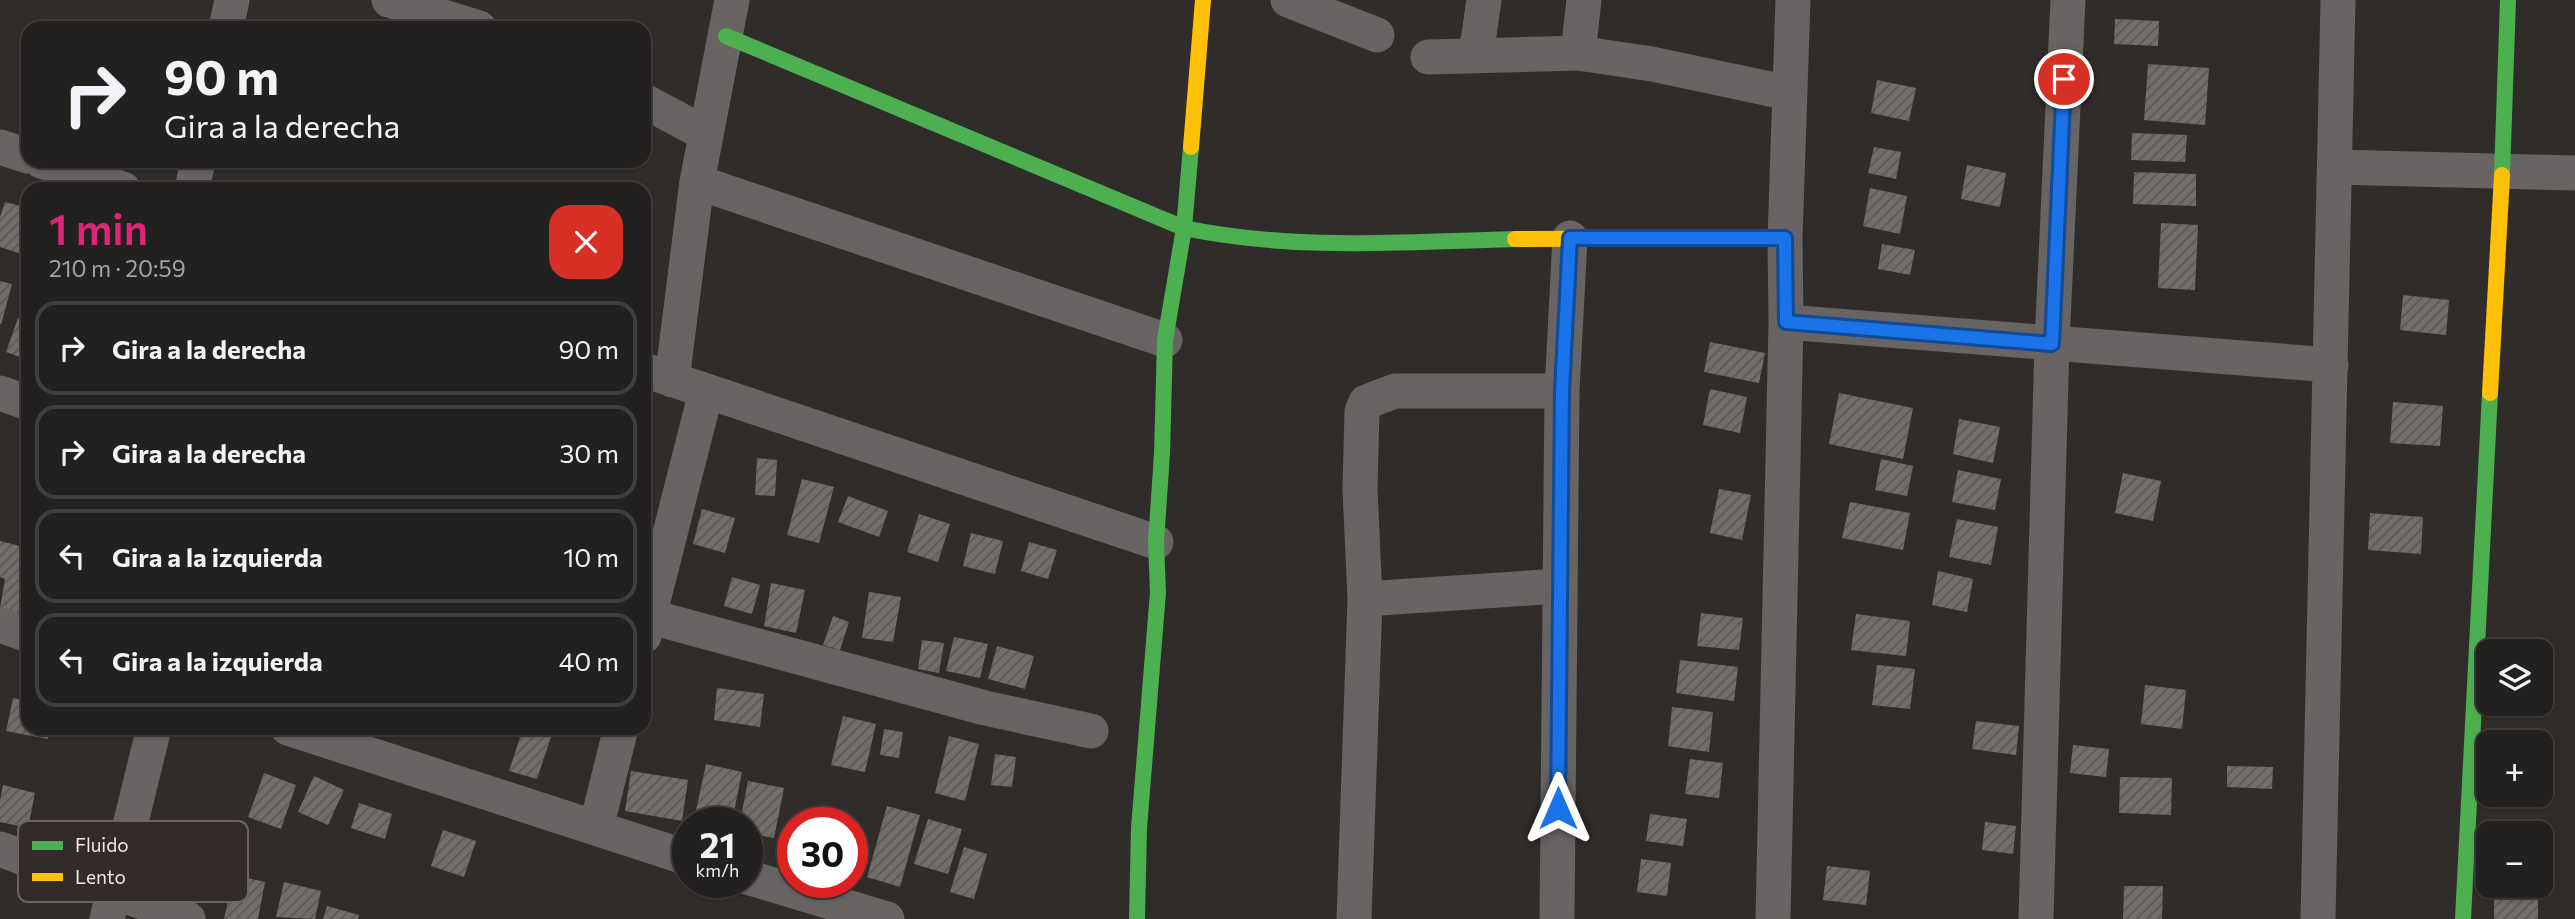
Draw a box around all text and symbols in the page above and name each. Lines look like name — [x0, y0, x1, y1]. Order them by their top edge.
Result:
text: 90 m — [164, 45, 279, 105]
icon: right — [49, 49, 140, 140]
pin — [2034, 49, 2094, 109]
icon: arrive — [2045, 60, 2083, 98]
text: Gira a la derecha — [164, 105, 400, 145]
text: 1 min — [49, 202, 148, 254]
button: close — [549, 205, 623, 279]
text: 210 m · 20:59 — [49, 254, 186, 282]
icon: right — [53, 329, 91, 367]
text: Gira a la derecha — [112, 333, 306, 364]
text: 90 m — [559, 333, 619, 364]
icon: right — [53, 433, 91, 471]
text: Gira a la derecha — [112, 437, 306, 468]
text: 30 m — [560, 437, 619, 468]
icon: left — [53, 537, 91, 575]
text: Gira a la izquierda — [112, 541, 323, 572]
text: 10 m — [563, 541, 619, 572]
map controls — [2476, 639, 2553, 898]
button: layers — [2476, 639, 2553, 716]
icon: left — [53, 641, 91, 679]
text: Gira a la izquierda — [112, 645, 323, 676]
text: 40 m — [559, 645, 619, 676]
button: + — [2476, 730, 2553, 807]
position arrow — [1521, 771, 1595, 845]
speed limit sign: 30 — [777, 807, 868, 898]
legend — [18, 821, 248, 902]
button: − — [2476, 821, 2553, 898]
text: 21 — [700, 822, 735, 865]
text: Fluido — [75, 833, 129, 856]
text: km/h — [696, 859, 739, 881]
text: Lento — [75, 865, 126, 888]

